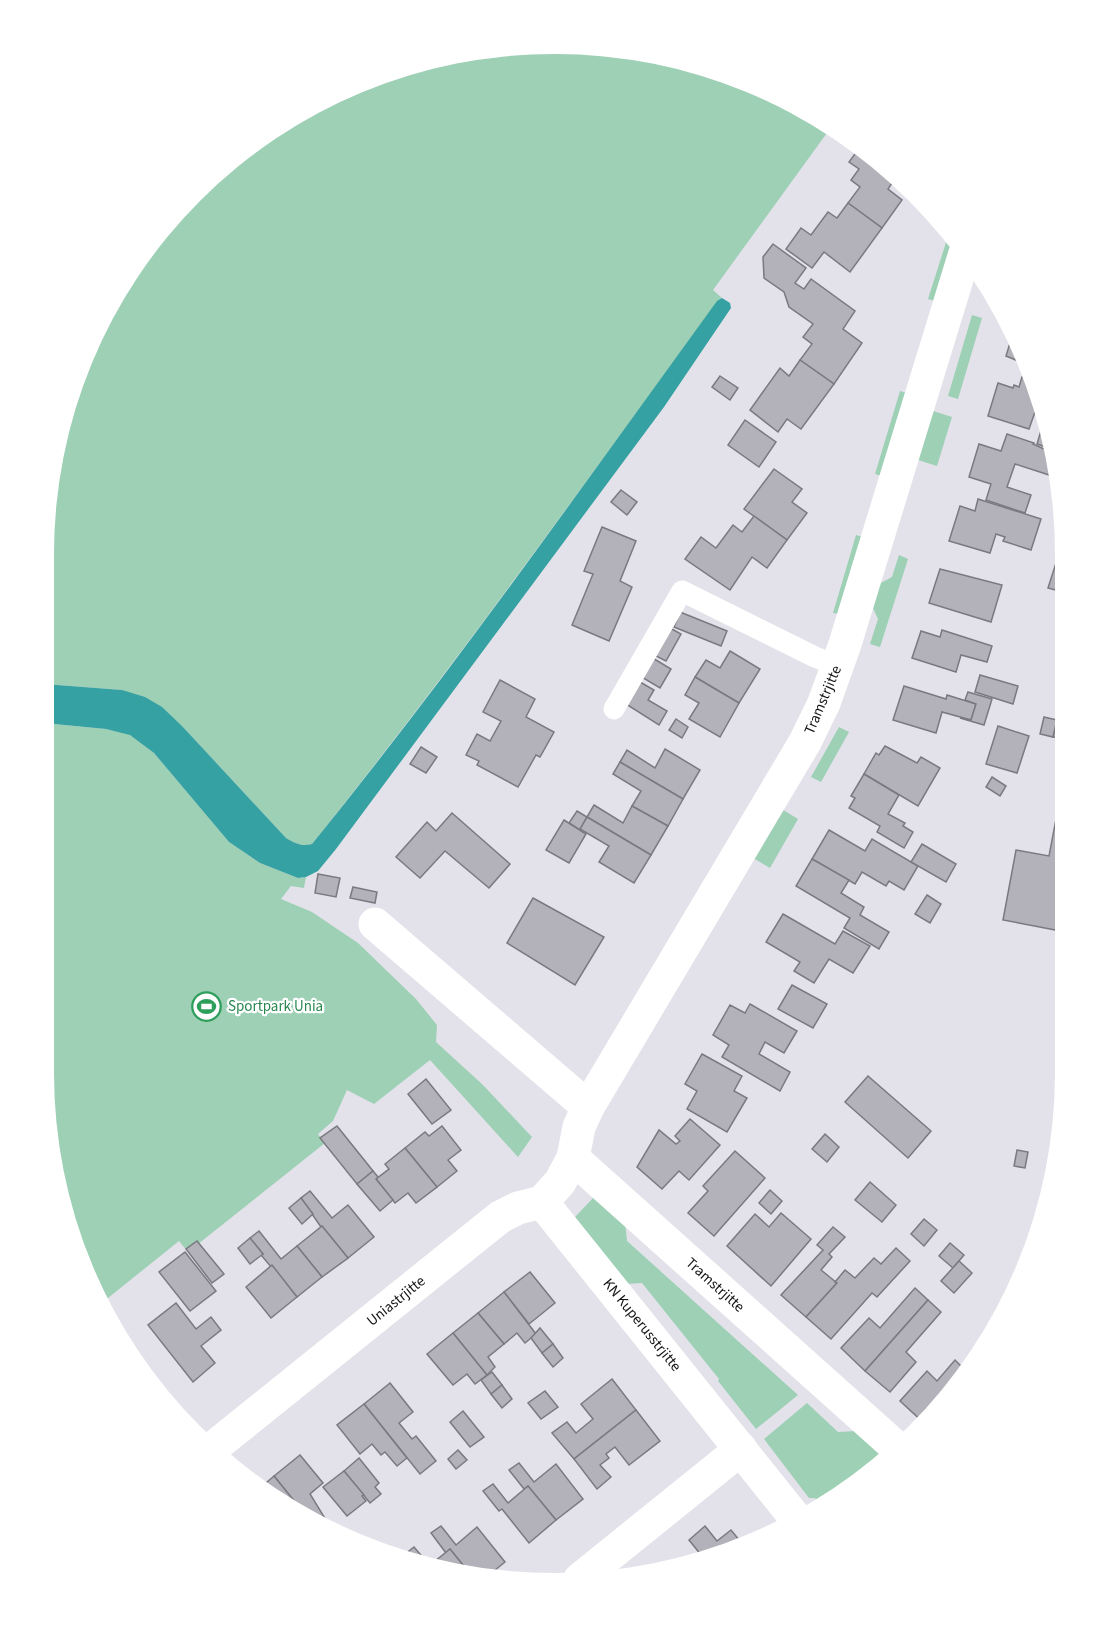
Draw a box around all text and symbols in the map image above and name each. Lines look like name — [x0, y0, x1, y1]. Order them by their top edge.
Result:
street label: Tramstrjitte — [799, 662, 847, 738]
sports icon: Sportpark Unia — [191, 990, 223, 1022]
place label: Sportpark Unia — [228, 996, 323, 1017]
street label: Tramstrjitte — [681, 1253, 749, 1317]
street label: Uniastrjitte — [362, 1271, 430, 1331]
street label: KN Kuperusstrjitte — [598, 1274, 686, 1376]

